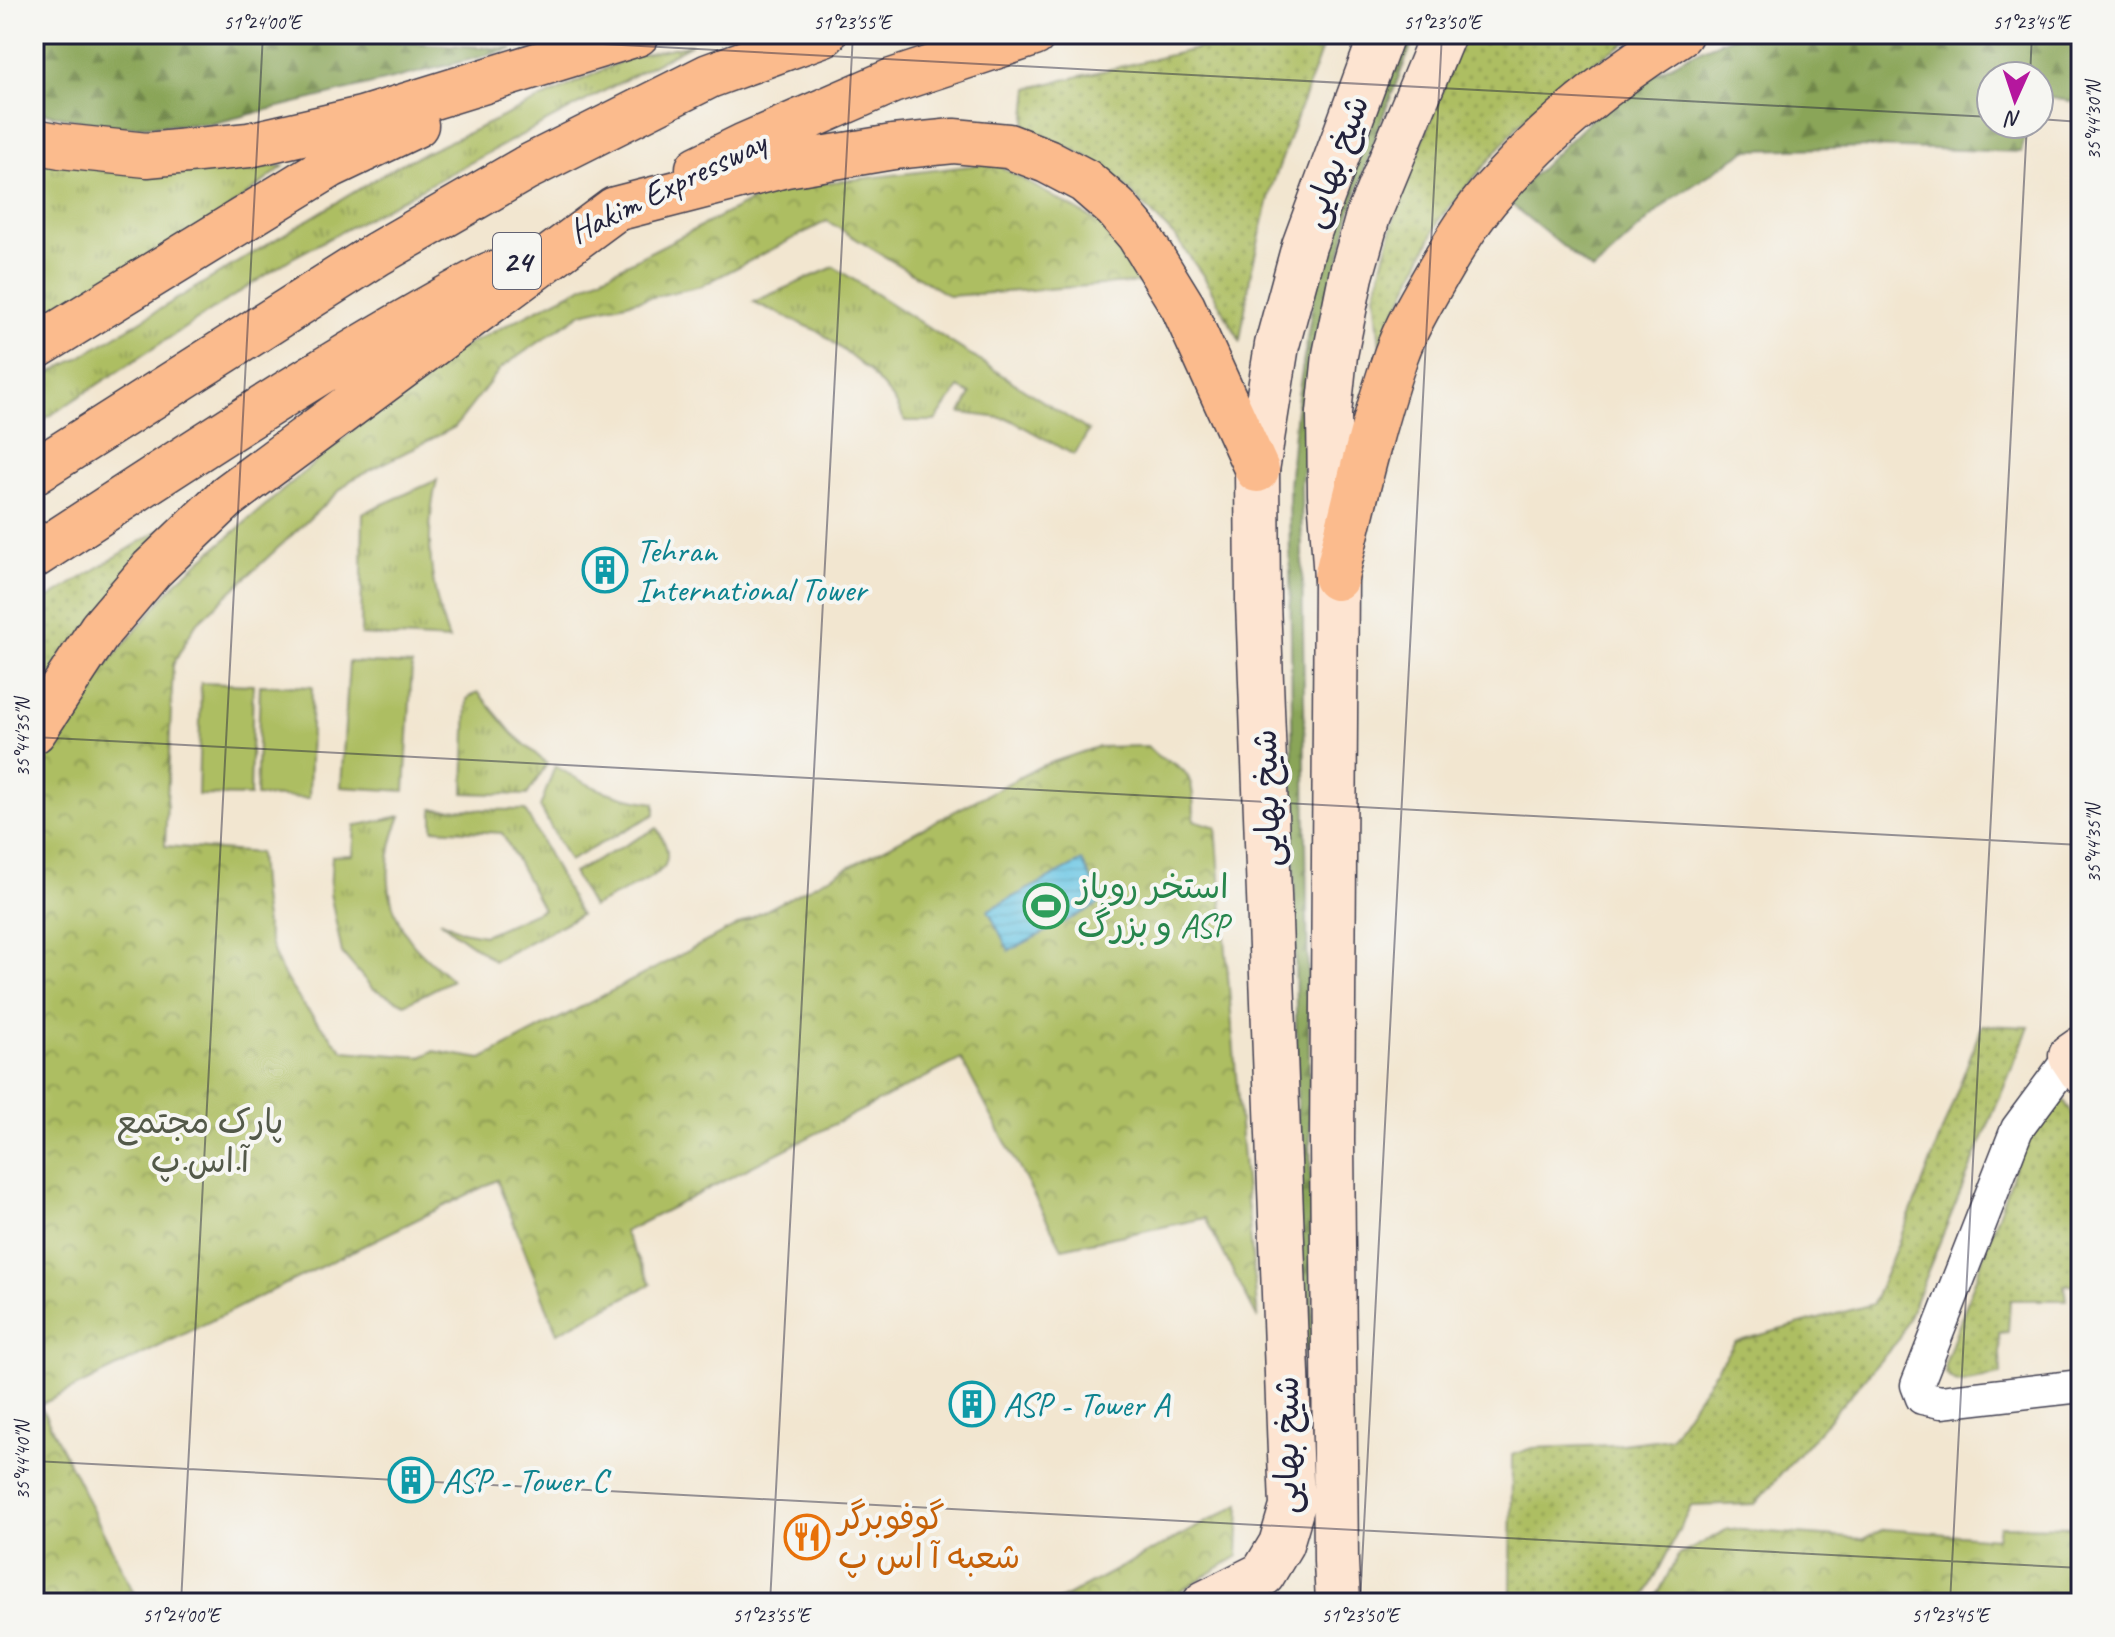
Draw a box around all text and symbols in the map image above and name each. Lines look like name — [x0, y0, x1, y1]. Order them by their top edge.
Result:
text: 51°24'00"E — [223, 10, 303, 35]
text: 51°23'55"E — [813, 10, 893, 35]
text: 51°23'50"E — [1403, 10, 1483, 35]
text: 51°23'45"E — [1992, 10, 2072, 35]
north arrow — [1975, 60, 2055, 140]
text: 35°44'30"N — [2081, 79, 2106, 160]
street label: شیخ بهایی — [1291, 89, 1379, 234]
text: N — [2003, 104, 2022, 133]
street label: Hakim Expressway — [562, 119, 776, 253]
road number: 24 — [493, 233, 541, 289]
place label: Tehran International Tower — [636, 529, 869, 611]
building icon: Tehran International Tower — [581, 546, 629, 594]
text: 35°44'35"N — [10, 696, 35, 777]
street label: شیخ بهایی — [1243, 728, 1291, 868]
text: 35°44'35"N — [2081, 802, 2106, 883]
place label: استخر روباز و بزرگ ASP — [1074, 865, 1233, 947]
sports icon: استخر روباز و بزرگ ASP — [1022, 882, 1070, 930]
park label: پارک مجتمع آ.اس.پ — [117, 1100, 283, 1182]
street label: شیخ بهایی — [1265, 1376, 1309, 1514]
building icon: ASP - Tower A — [948, 1380, 996, 1428]
place label: ASP - Tower A — [1003, 1383, 1171, 1426]
text: 35°44'40"N — [10, 1419, 35, 1500]
building icon: ASP - Tower C — [387, 1456, 435, 1504]
place label: ASP - Tower C — [442, 1459, 612, 1502]
place label: گوفوبرگر شعبه آ اس پ — [835, 1496, 1020, 1578]
restaurant icon: گوفوبرگر شعبه آ اس پ — [783, 1513, 831, 1561]
text: 51°24'00"E — [142, 1603, 222, 1628]
text: 51°23'55"E — [732, 1603, 812, 1628]
text: 51°23'50"E — [1321, 1603, 1401, 1628]
text: 51°23'45"E — [1911, 1603, 1991, 1628]

